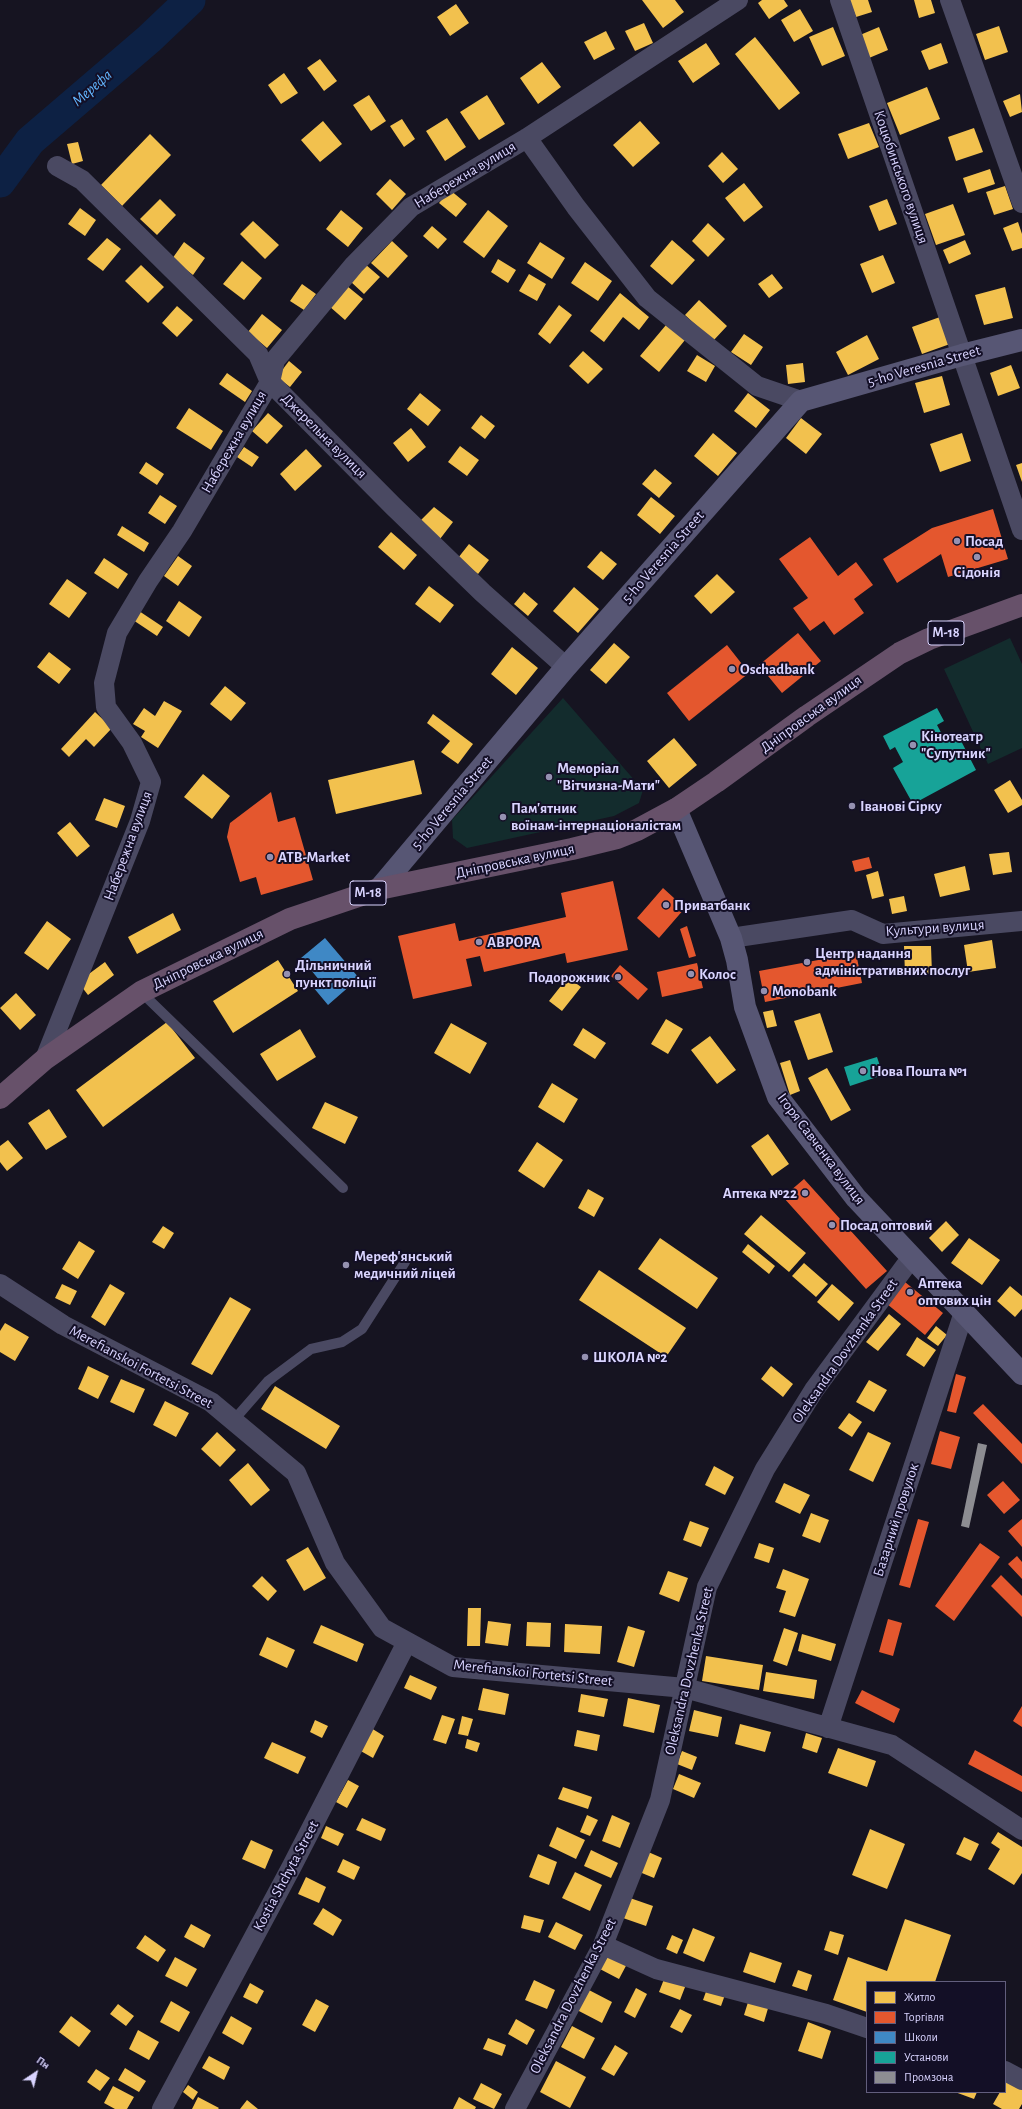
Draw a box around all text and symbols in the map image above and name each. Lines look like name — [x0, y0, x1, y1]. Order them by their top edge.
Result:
water label: Мерефа — [68, 65, 116, 111]
street label: Коцюбинського вулиця — [870, 108, 932, 246]
street label: Набережна вулиця — [411, 138, 519, 212]
street label: 5-ho Veresnia Street — [865, 341, 983, 391]
street label: Набережна вулиця — [197, 387, 271, 497]
street label: Джерельна вулиця — [277, 389, 371, 483]
street label: 5-ho Veresnia Street — [618, 507, 708, 607]
place label: Посад — [965, 532, 1003, 550]
marker: Посад — [952, 536, 962, 546]
marker: Сідонія — [972, 552, 982, 562]
place label: Сідонія — [954, 563, 1000, 581]
road number: М-18 — [928, 621, 964, 645]
place label: Oschadbank — [740, 660, 815, 678]
marker: Oschadbank — [727, 664, 737, 674]
street label: Дніпровська вулиця — [757, 671, 865, 757]
place label: Кінотеатр "Супутник" — [921, 727, 991, 762]
marker: Кінотеатр "Супутник" — [908, 740, 918, 750]
street label: 5-ho Veresnia Street — [408, 753, 496, 853]
place label: Меморіал "Вітчизна-Мати" — [557, 759, 660, 794]
marker: Меморіал "Вітчизна-Мати" — [544, 772, 554, 782]
street label: Набережна вулиця — [100, 789, 156, 903]
place label: Іванові Сірку — [860, 797, 942, 815]
place label: Пам'ятник воїнам-інтернаціоналістам — [511, 799, 681, 834]
marker: Іванові Сірку — [847, 801, 857, 811]
marker: Пам'ятник воїнам-інтернаціоналістам — [498, 812, 508, 822]
street label: Дніпровська вулиця — [454, 840, 576, 882]
place label: ATB-Market — [278, 848, 350, 866]
marker: ATB-Market — [265, 852, 275, 862]
road number: М-18 — [350, 881, 386, 905]
place label: Приватбанк — [674, 896, 750, 914]
marker: Приватбанк — [661, 900, 671, 910]
street label: Культури вулиця — [885, 916, 985, 940]
street label: Дніпровська вулиця — [150, 924, 266, 994]
place label: АВРОРА — [487, 933, 540, 951]
marker: АВРОРА — [474, 937, 484, 947]
place label: Центр надання адміністративних послуг — [815, 944, 970, 979]
place label: Дільничний пункт поліції — [295, 956, 376, 991]
marker: Центр надання адміністративних послуг — [802, 957, 812, 967]
place label: Колос — [699, 965, 736, 983]
place label: Подорожник — [528, 968, 610, 986]
marker: Дільничний пункт поліції — [282, 969, 292, 979]
marker: Колос — [686, 969, 696, 979]
marker: Подорожник — [613, 972, 623, 982]
place label: Monobank — [772, 982, 837, 1000]
marker: Monobank — [759, 986, 769, 996]
place label: Нова Пошта №1 — [871, 1062, 968, 1080]
marker: Нова Пошта №1 — [858, 1066, 868, 1076]
street label: Ігоря Савченка вулиця — [773, 1089, 869, 1209]
place label: Аптека №22 — [723, 1184, 797, 1202]
marker: Аптека №22 — [800, 1188, 810, 1198]
place label: Посад оптовий — [840, 1216, 933, 1234]
marker: Посад оптовий — [827, 1220, 837, 1230]
place label: Мереф'янський медичний ліцей — [354, 1247, 456, 1282]
marker: Мереф'янський медичний ліцей — [341, 1260, 351, 1270]
place label: Аптека оптових цін — [918, 1274, 991, 1309]
street label: Oleksandra Dovzhenka Street — [788, 1275, 902, 1427]
marker: Аптека оптових цін — [905, 1287, 915, 1297]
street label: Merefianskoi Fortetsi Street — [66, 1322, 216, 1412]
place label: ШКОЛА №2 — [593, 1348, 667, 1366]
marker: ШКОЛА №2 — [580, 1352, 590, 1362]
street label: Базарний провулок — [869, 1461, 923, 1579]
street label: Oleksandra Dovzhenka Street — [661, 1585, 717, 1757]
street label: Merefianskoi Fortetsi Street — [453, 1656, 613, 1690]
street label: Kostia Shchyta Street — [249, 1818, 323, 1934]
street label: Oleksandra Dovzhenka Street — [526, 1915, 620, 2077]
legend — [866, 1981, 1006, 2093]
text: Житло — [904, 1991, 935, 2003]
text: Торгівля — [904, 2011, 944, 2023]
text: Школи — [904, 2031, 938, 2043]
text: Установи — [904, 2051, 949, 2063]
north arrow — [16, 2053, 56, 2093]
text: Пн — [35, 2054, 52, 2071]
text: Промзона — [904, 2071, 954, 2083]

